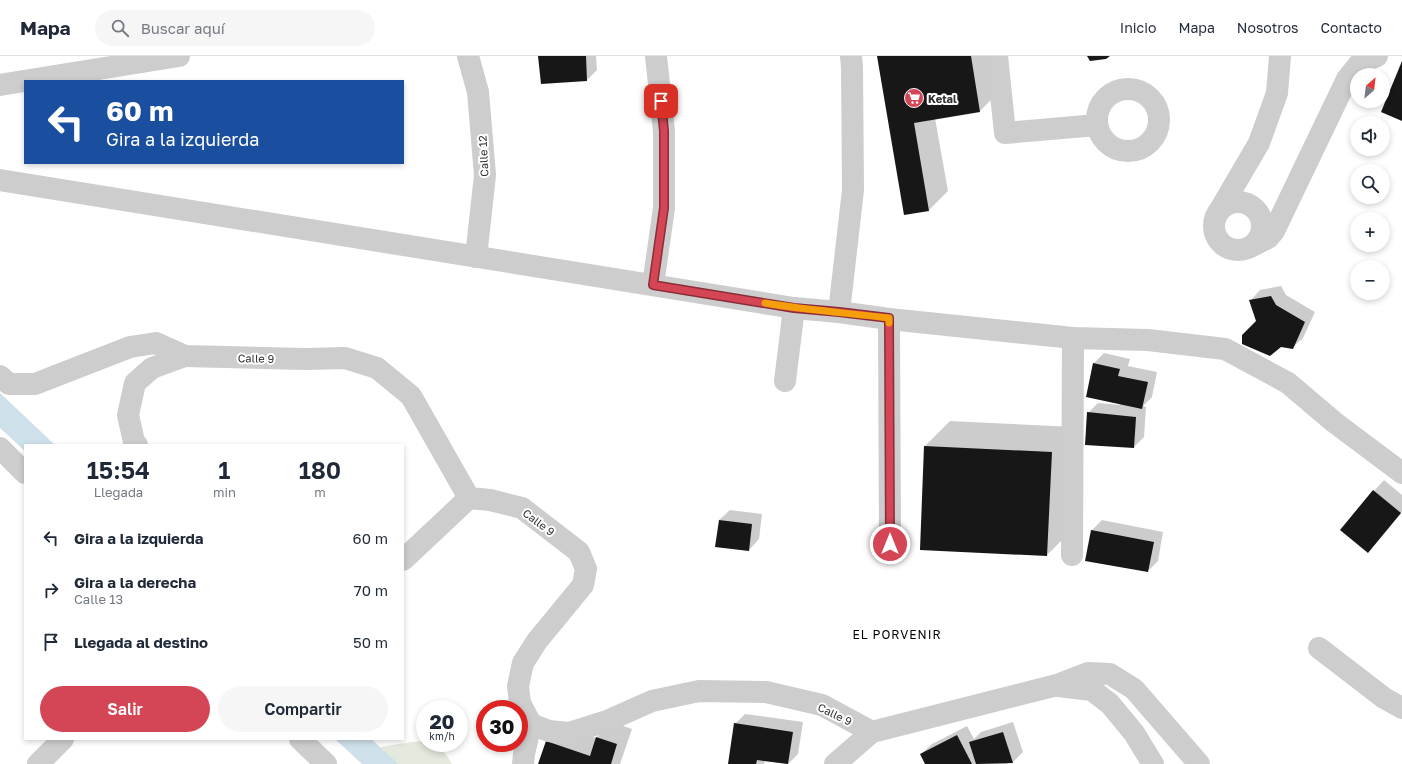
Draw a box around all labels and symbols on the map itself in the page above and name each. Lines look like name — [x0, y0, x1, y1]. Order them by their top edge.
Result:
north arrow — [1350, 68, 1390, 108]
pin — [644, 84, 678, 118]
supermarket icon: Ketal — [903, 87, 925, 109]
place label: Ketal — [928, 92, 957, 105]
street label: Calle 12 — [475, 135, 491, 177]
street label: Calle 9 — [238, 351, 274, 365]
street label: Calle 9 — [521, 506, 557, 538]
position arrow — [869, 523, 911, 565]
district label: EL PORVENIR — [852, 627, 942, 642]
speed limit sign: 30 — [476, 700, 528, 752]
street label: Calle 9 — [816, 700, 854, 728]

